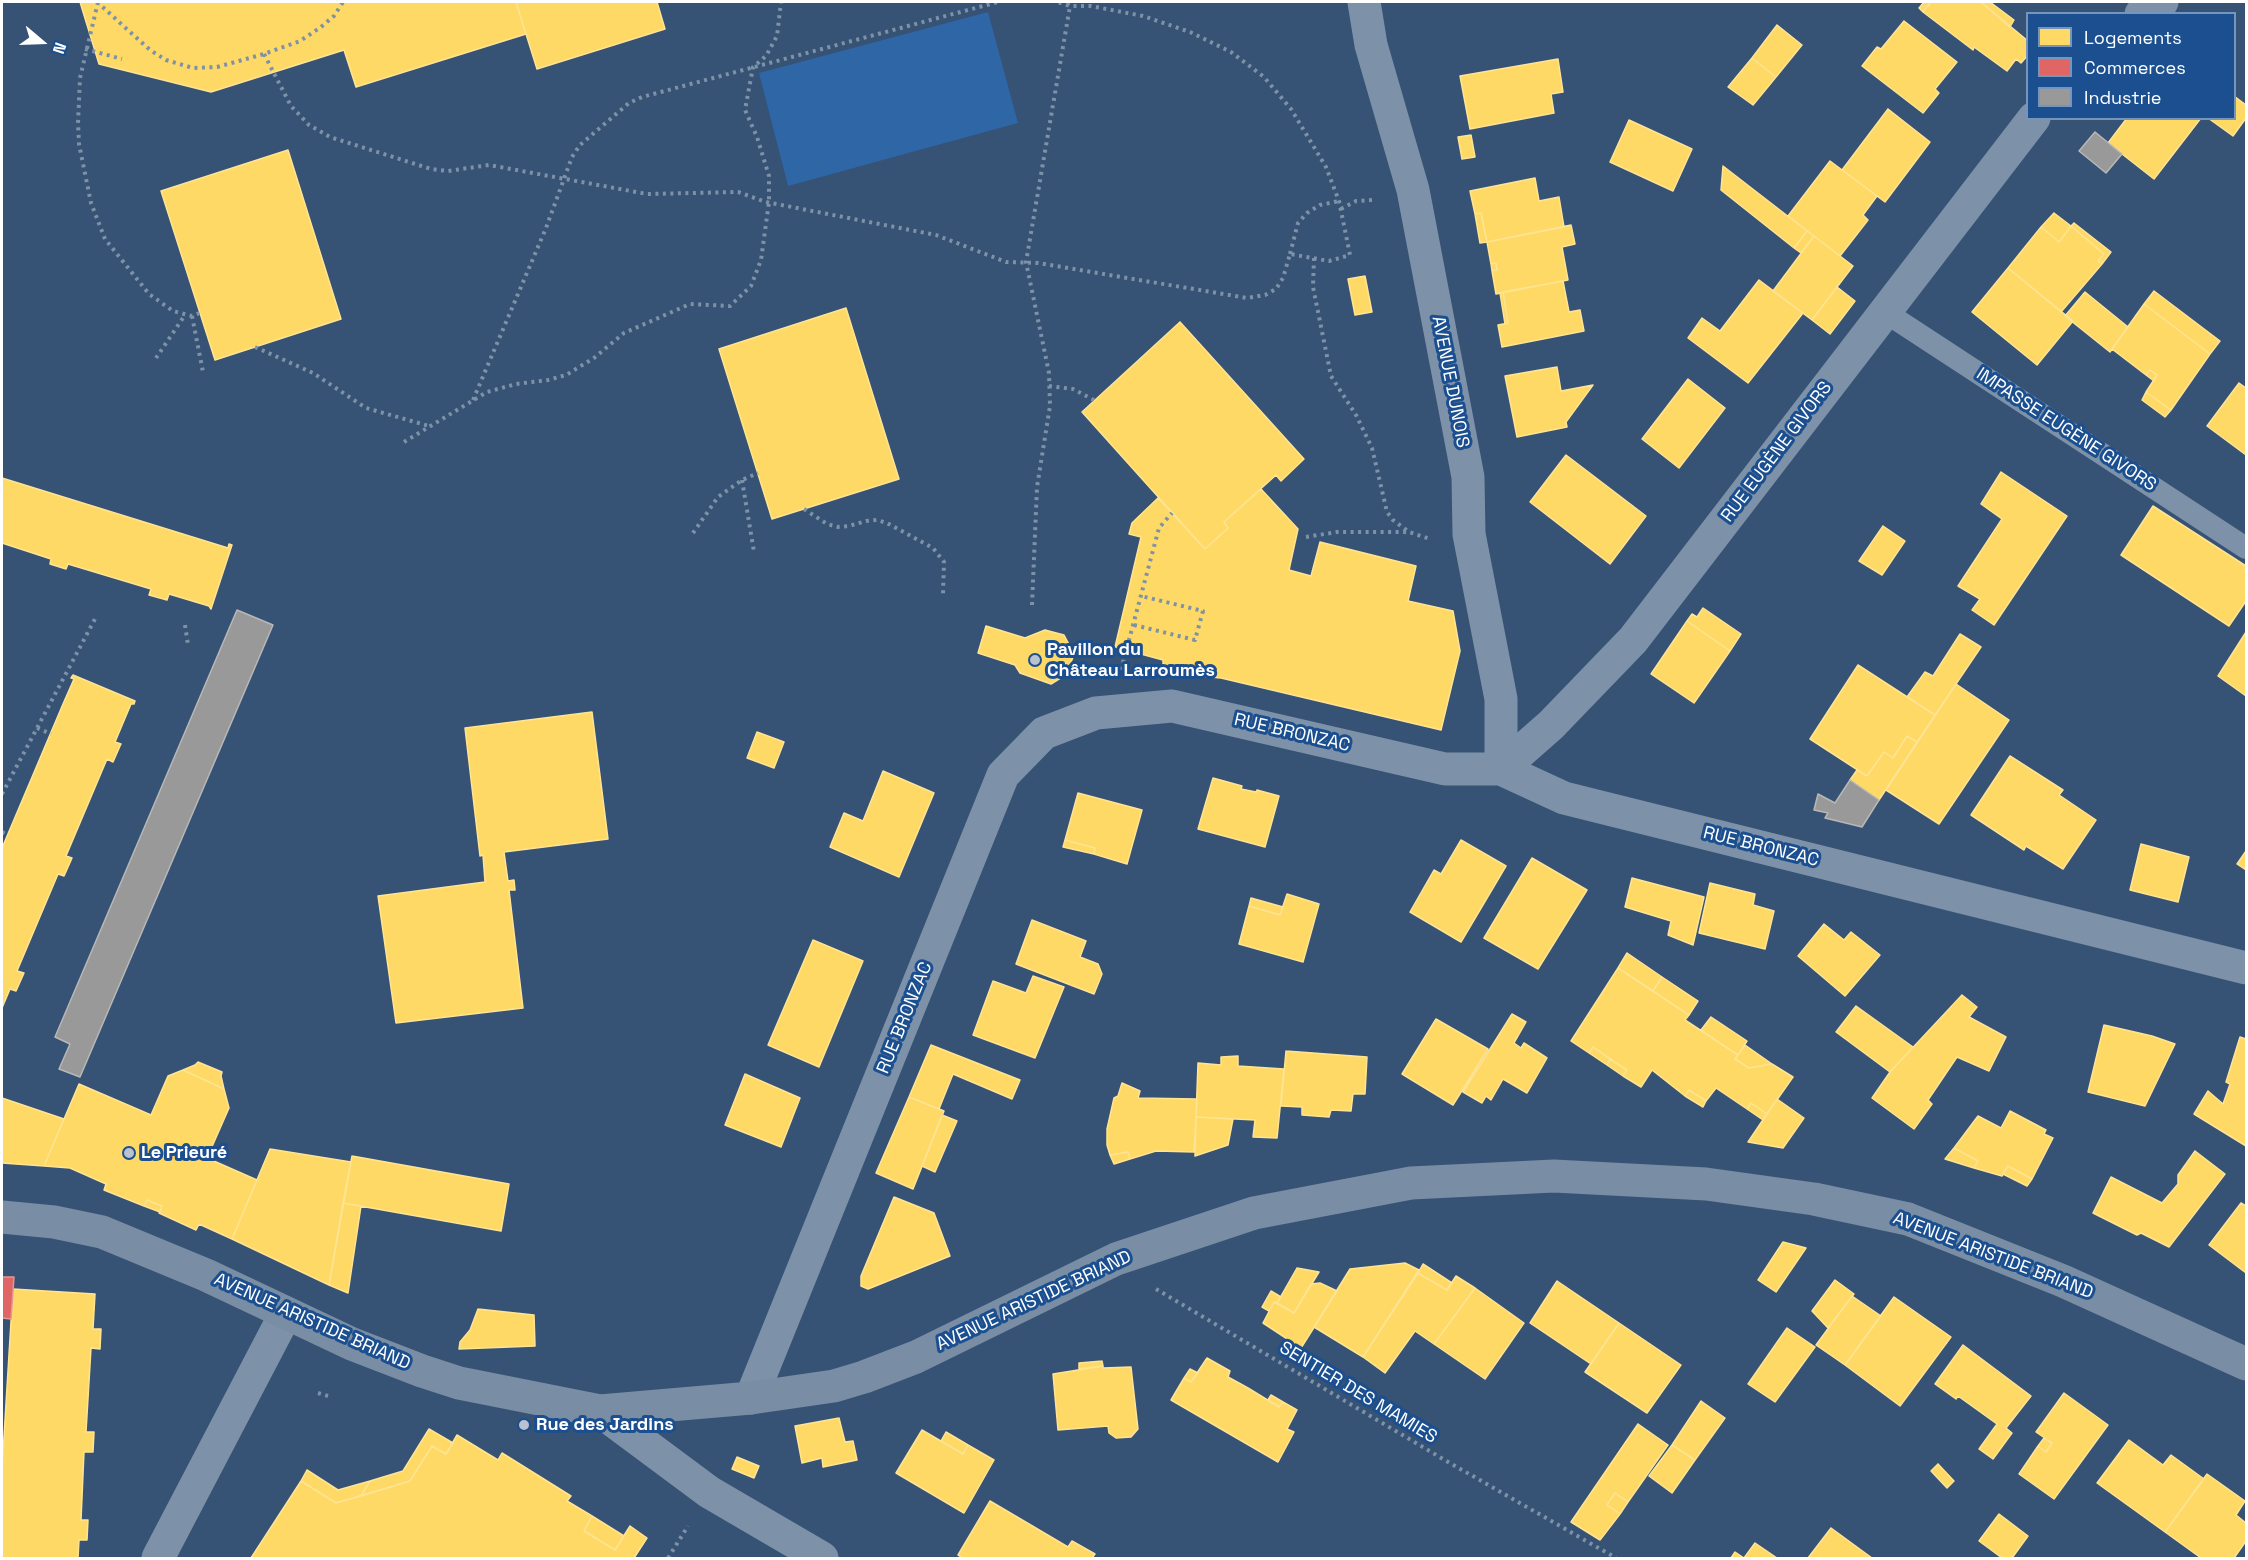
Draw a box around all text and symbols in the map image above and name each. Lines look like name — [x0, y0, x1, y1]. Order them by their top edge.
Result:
north arrow — [12, 12, 72, 72]
legend — [2026, 12, 2236, 120]
text: Logements — [2084, 26, 2182, 49]
text: N — [48, 40, 71, 57]
text: Commerces — [2084, 56, 2186, 79]
text: Industrie — [2084, 86, 2161, 109]
street label: AVENUE DUNOIS — [1427, 314, 1473, 450]
street label: IMPASSE EUGÈNE GIVORS — [1972, 364, 2160, 496]
street label: RUE EUGÈNE GIVORS — [1717, 377, 1837, 527]
place label: Pavillon du Château Larroumès — [1047, 639, 1215, 682]
marker: Pavillon du Château Larroumès — [1028, 653, 1042, 667]
street label: RUE BRONZAC — [1232, 709, 1352, 757]
street label: RUE BRONZAC — [1701, 822, 1821, 872]
street label: RUE BRONZAC — [873, 959, 937, 1077]
place label: Le Prieuré — [141, 1142, 227, 1164]
marker: Le Prieuré — [122, 1146, 136, 1160]
street label: AVENUE ARISTIDE BRIAND — [1890, 1208, 2096, 1304]
street label: AVENUE ARISTIDE BRIAND — [933, 1246, 1135, 1356]
street label: AVENUE ARISTIDE BRIAND — [211, 1269, 413, 1375]
street label: SENTIER DES MAMIES — [1275, 1337, 1441, 1449]
place label: Rue des Jardins — [536, 1414, 674, 1436]
marker: Rue des Jardins — [517, 1418, 531, 1432]

